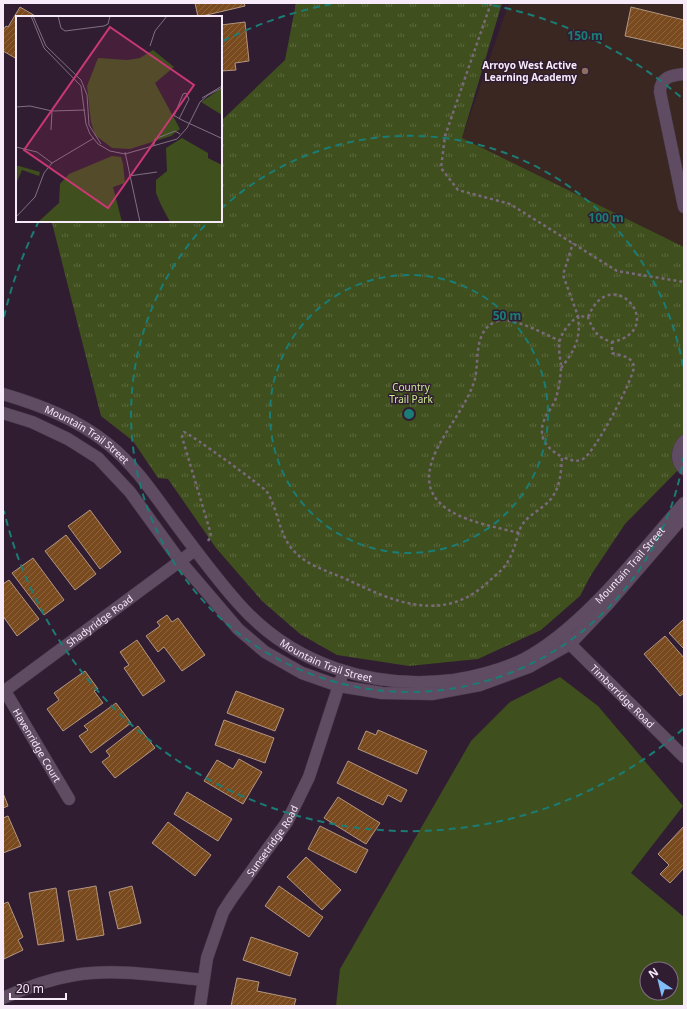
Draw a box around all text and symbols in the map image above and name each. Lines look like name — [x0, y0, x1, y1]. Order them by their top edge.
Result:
inset map — [16, 16, 222, 222]
text: 150 m — [567, 27, 603, 44]
place label: Arroyo West Active Learning Academy — [482, 58, 577, 84]
marker: Arroyo West Active Learning Academy — [580, 66, 590, 76]
text: 100 m — [588, 209, 624, 226]
text: 50 m — [493, 307, 521, 324]
park label: Country Trail Park — [389, 380, 433, 406]
street label: Mountain Trail Street — [43, 402, 133, 467]
centre of rings — [402, 407, 416, 421]
street label: Mountain Trail Street — [592, 523, 668, 607]
street label: Shadyridge Road — [63, 591, 136, 650]
street label: Mountain Trail Street — [277, 635, 374, 685]
street label: Timberridge Road — [587, 661, 658, 731]
street label: Havenridge Court — [10, 706, 65, 785]
street label: Sunsetridge Road — [243, 803, 301, 879]
north arrow — [639, 961, 679, 1001]
text: N — [645, 964, 661, 981]
scale bar — [10, 975, 66, 1001]
text: 20 m — [16, 980, 44, 997]

